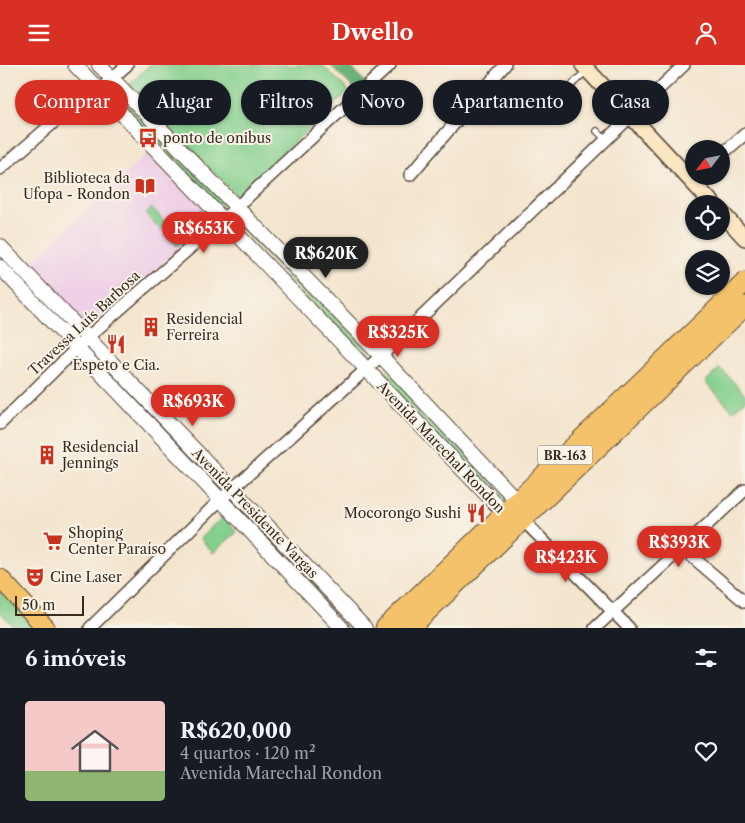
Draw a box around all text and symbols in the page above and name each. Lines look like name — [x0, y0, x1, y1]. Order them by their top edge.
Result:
icon: menu — [25, 19, 53, 47]
text: Dwello — [331, 19, 414, 46]
icon: person — [692, 19, 720, 47]
chip: Comprar — [15, 80, 128, 125]
chip: Alugar — [138, 80, 231, 125]
chip: Filtros — [241, 80, 332, 125]
chip: Novo — [342, 80, 423, 125]
chip: Apartamento — [433, 80, 582, 125]
chip: Casa — [592, 80, 669, 125]
bus stop icon: ponto de onibus — [137, 127, 159, 149]
place label: ponto de onibus — [163, 129, 271, 147]
north arrow — [685, 140, 730, 185]
map controls — [685, 140, 730, 295]
place label: Biblioteca da Ufopa - Rondon — [23, 169, 131, 203]
library icon: Biblioteca da Ufopa - Rondon — [134, 175, 156, 197]
button: locate — [685, 195, 730, 240]
pin: R$653K — [163, 211, 245, 254]
text: R$653K — [173, 218, 235, 238]
pin: R$620K — [285, 237, 367, 279]
text: R$620K — [294, 243, 358, 263]
button: layers — [685, 250, 730, 295]
street label: Travessa Luís Barbosa — [24, 266, 144, 379]
place label: Residencial Ferreira — [166, 310, 243, 344]
pin: R$325K — [357, 315, 439, 358]
building icon: Residencial Ferreira — [140, 316, 162, 338]
text: R$325K — [367, 322, 429, 342]
restaurant icon: Espeto e Cia. — [105, 333, 127, 355]
place label: Espeto e Cia. — [72, 356, 160, 374]
street label: Avenida Marechal Rondon — [372, 376, 509, 517]
pin: R$693K — [152, 385, 234, 427]
text: R$693K — [162, 391, 224, 411]
place label: Residencial Jennings — [60, 438, 139, 472]
street label: Avenida Presidente Vargas — [187, 443, 322, 582]
building icon: Residencial Jennings — [36, 444, 58, 466]
road number: BR-163 — [538, 445, 592, 465]
restaurant icon: Mocorongo Sushi — [465, 502, 487, 524]
place label: Mocorongo Sushi — [344, 504, 461, 522]
place label: Shoping Center Paraíso — [68, 524, 166, 558]
pin: R$393K — [638, 525, 720, 568]
supermarket icon: Shoping Center Paraíso — [42, 530, 64, 552]
text: R$393K — [648, 532, 710, 552]
pin: R$423K — [525, 541, 607, 583]
text: R$423K — [535, 547, 597, 567]
theatre icon: Cine Laser — [24, 566, 46, 588]
place label: Cine Laser — [50, 568, 122, 586]
scale bar — [15, 593, 84, 616]
text: 50 m — [22, 596, 55, 614]
icon: filters — [692, 644, 720, 672]
text: 6 imóveis — [25, 646, 126, 671]
text: R$620,000 — [180, 718, 292, 743]
icon: home — [65, 721, 125, 781]
icon: heart — [692, 737, 720, 765]
text: 4 quartos · 120 m² — [180, 743, 315, 763]
text: Avenida Marechal Rondon — [180, 763, 382, 783]

